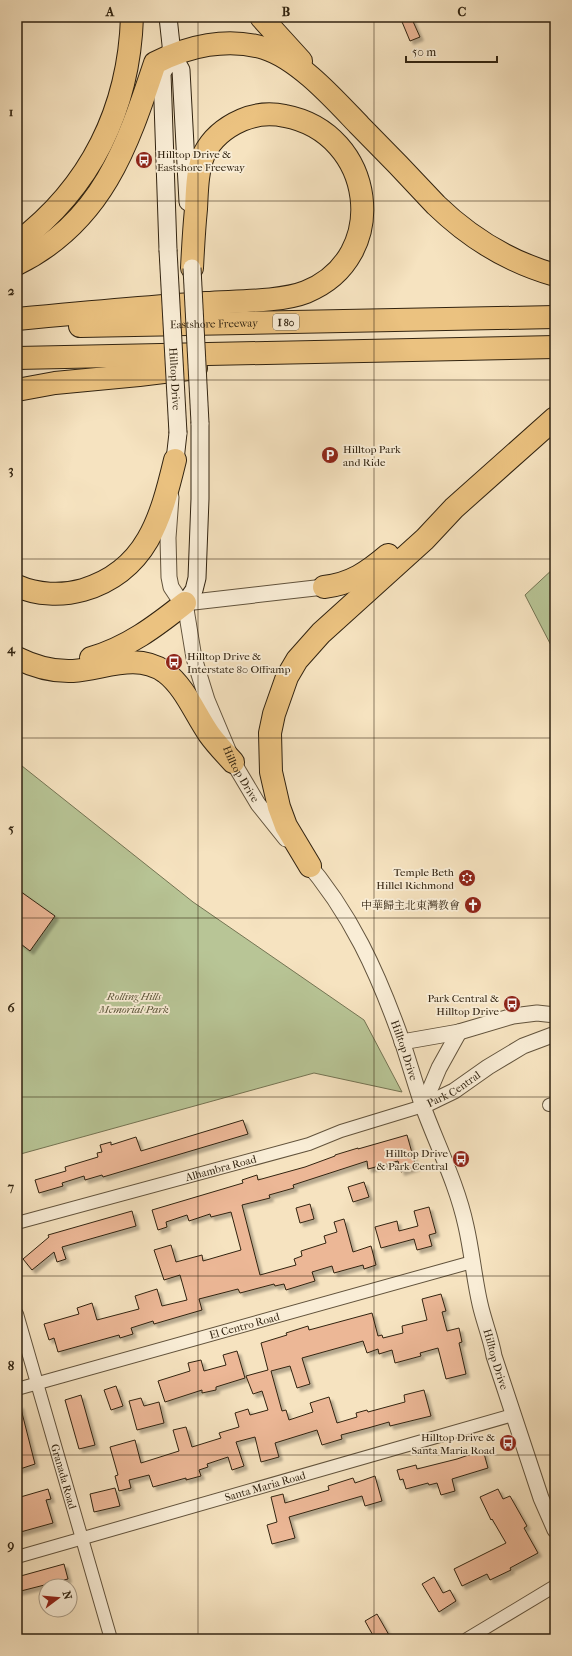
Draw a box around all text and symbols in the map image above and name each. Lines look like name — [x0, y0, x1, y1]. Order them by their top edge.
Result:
text: A — [105, 4, 115, 19]
text: B — [282, 4, 291, 19]
text: C — [458, 4, 467, 19]
scale bar — [406, 38, 497, 64]
text: 50 m — [412, 45, 436, 59]
text: 1 — [9, 104, 14, 119]
place label: Hilltop Drive & Eastshore Freeway — [157, 148, 246, 174]
bus stop icon: Hilltop Drive & Eastshore Freeway — [134, 150, 154, 170]
text: 2 — [8, 283, 15, 298]
road number: I 80 — [273, 314, 299, 330]
street label: Eastshore Freeway — [170, 317, 259, 331]
street label: Hilltop Drive — [166, 347, 183, 411]
place label: Hilltop Park and Ride — [343, 443, 401, 469]
parking icon: Hilltop Park and Ride — [320, 445, 340, 465]
text: 3 — [8, 462, 14, 478]
text: 4 — [6, 641, 16, 657]
place label: Hilltop Drive & Interstate 80 Offramp — [187, 650, 291, 676]
bus stop icon: Hilltop Drive & Interstate 80 Offramp — [164, 652, 184, 672]
street label: Hilltop Drive — [220, 744, 262, 805]
text: 5 — [8, 821, 14, 836]
place label: Temple Beth Hillel Richmond — [376, 866, 455, 892]
synagogue icon: Temple Beth Hillel Richmond — [457, 868, 477, 888]
church icon: 中華歸主北東灣教會 — [463, 895, 483, 915]
place label: 中華歸主北東灣教會 — [361, 899, 460, 912]
park label: Rolling Hills Memorial Park — [98, 990, 169, 1016]
place label: Park Central & Hilltop Drive — [427, 992, 500, 1018]
bus stop icon: Park Central & Hilltop Drive — [502, 994, 522, 1014]
text: 6 — [7, 1000, 15, 1015]
street label: Hilltop Drive — [388, 1018, 420, 1083]
street label: Park Central — [425, 1068, 483, 1110]
place label: Hilltop Drive & Park Central — [376, 1147, 449, 1173]
bus stop icon: Hilltop Drive & Park Central — [451, 1149, 471, 1169]
street label: Alhambra Road — [183, 1152, 259, 1184]
text: 7 — [7, 1179, 15, 1194]
street label: El Centro Road — [208, 1310, 282, 1342]
street label: Hilltop Drive — [480, 1327, 511, 1392]
text: 8 — [8, 1358, 15, 1373]
place label: Hilltop Drive & Santa Maria Road — [412, 1431, 496, 1457]
bus stop icon: Hilltop Drive & Santa Maria Road — [498, 1433, 518, 1453]
street label: Granada Road — [48, 1442, 79, 1511]
street label: Santa Maria Road — [223, 1468, 308, 1504]
text: 9 — [7, 1537, 15, 1553]
north arrow — [38, 1578, 78, 1618]
text: N — [60, 1590, 75, 1602]

